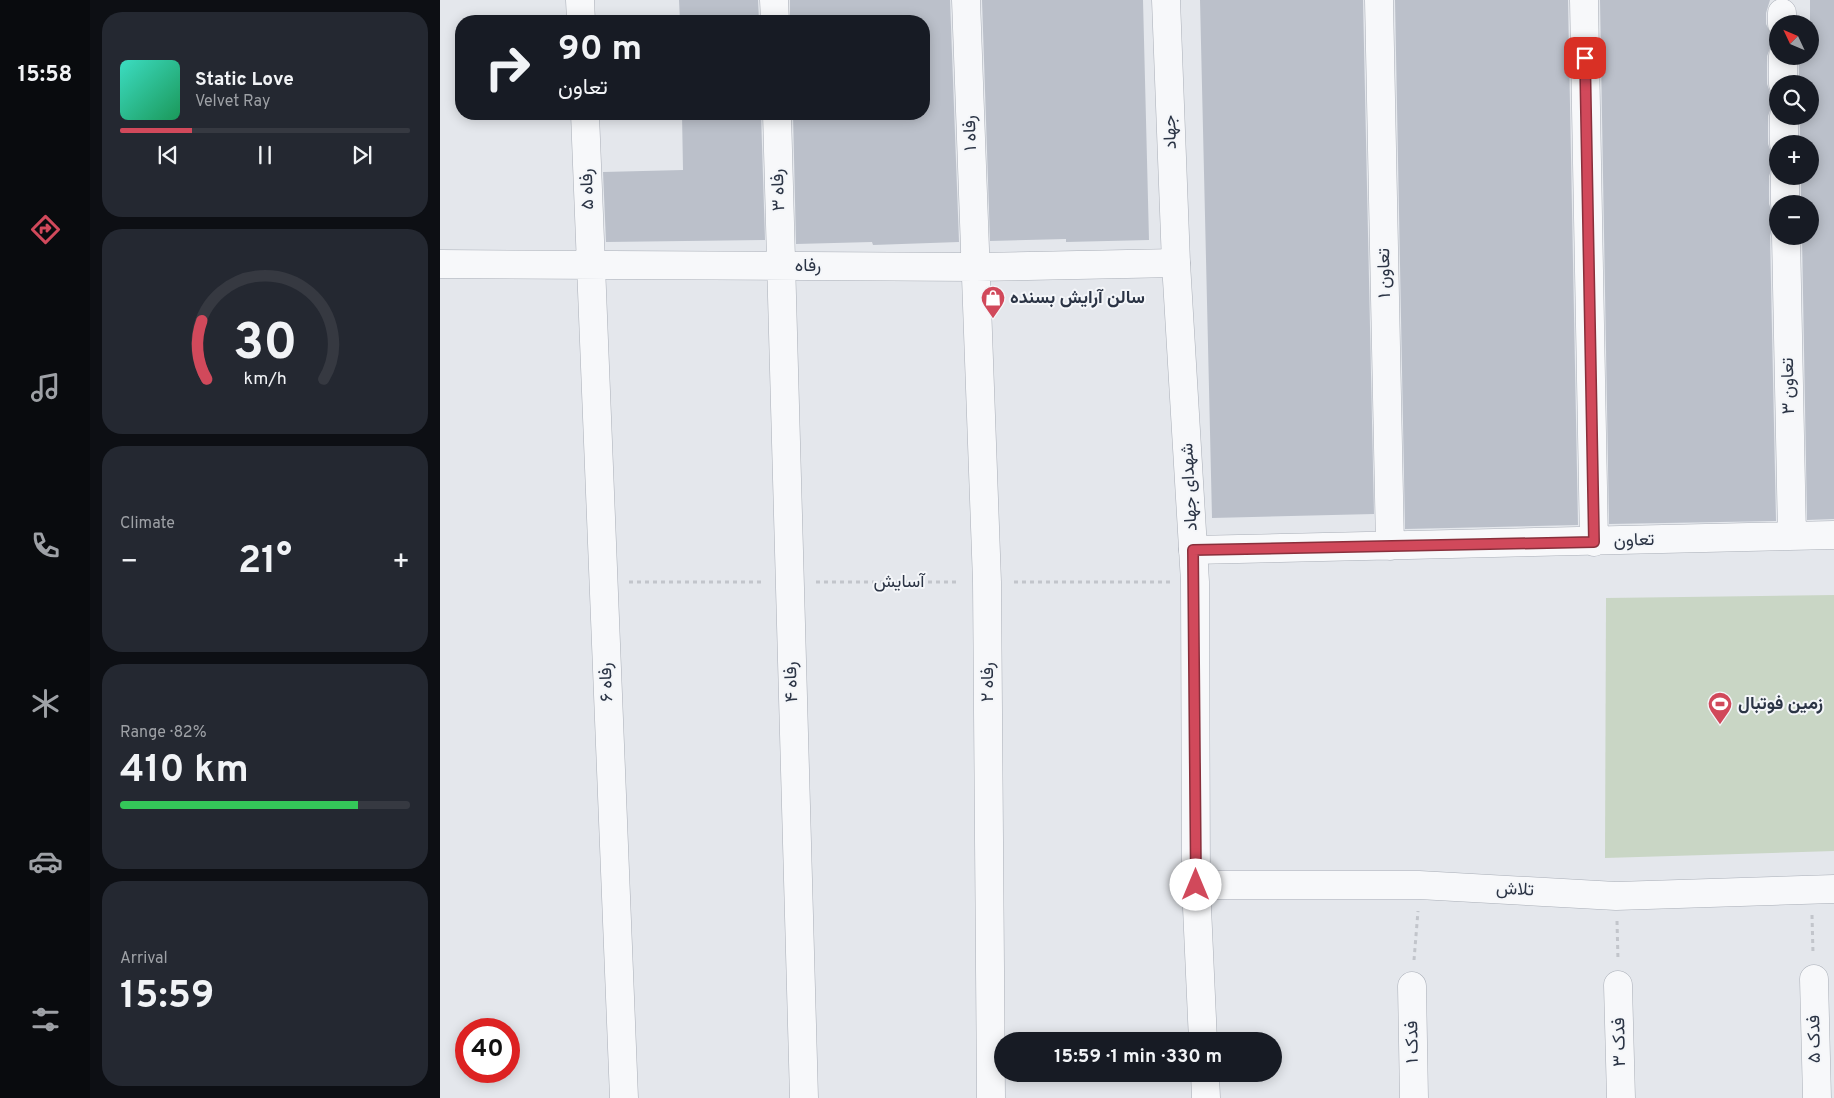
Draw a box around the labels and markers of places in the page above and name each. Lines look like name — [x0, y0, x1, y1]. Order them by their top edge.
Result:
pin — [1564, 37, 1606, 79]
shop icon: سالن آرایش بسنده — [980, 285, 1006, 319]
place label: سالن آرایش بسنده — [1010, 287, 1145, 310]
sports icon: زمین فوتبال — [1707, 691, 1733, 725]
place label: زمین فوتبال — [1738, 693, 1823, 716]

